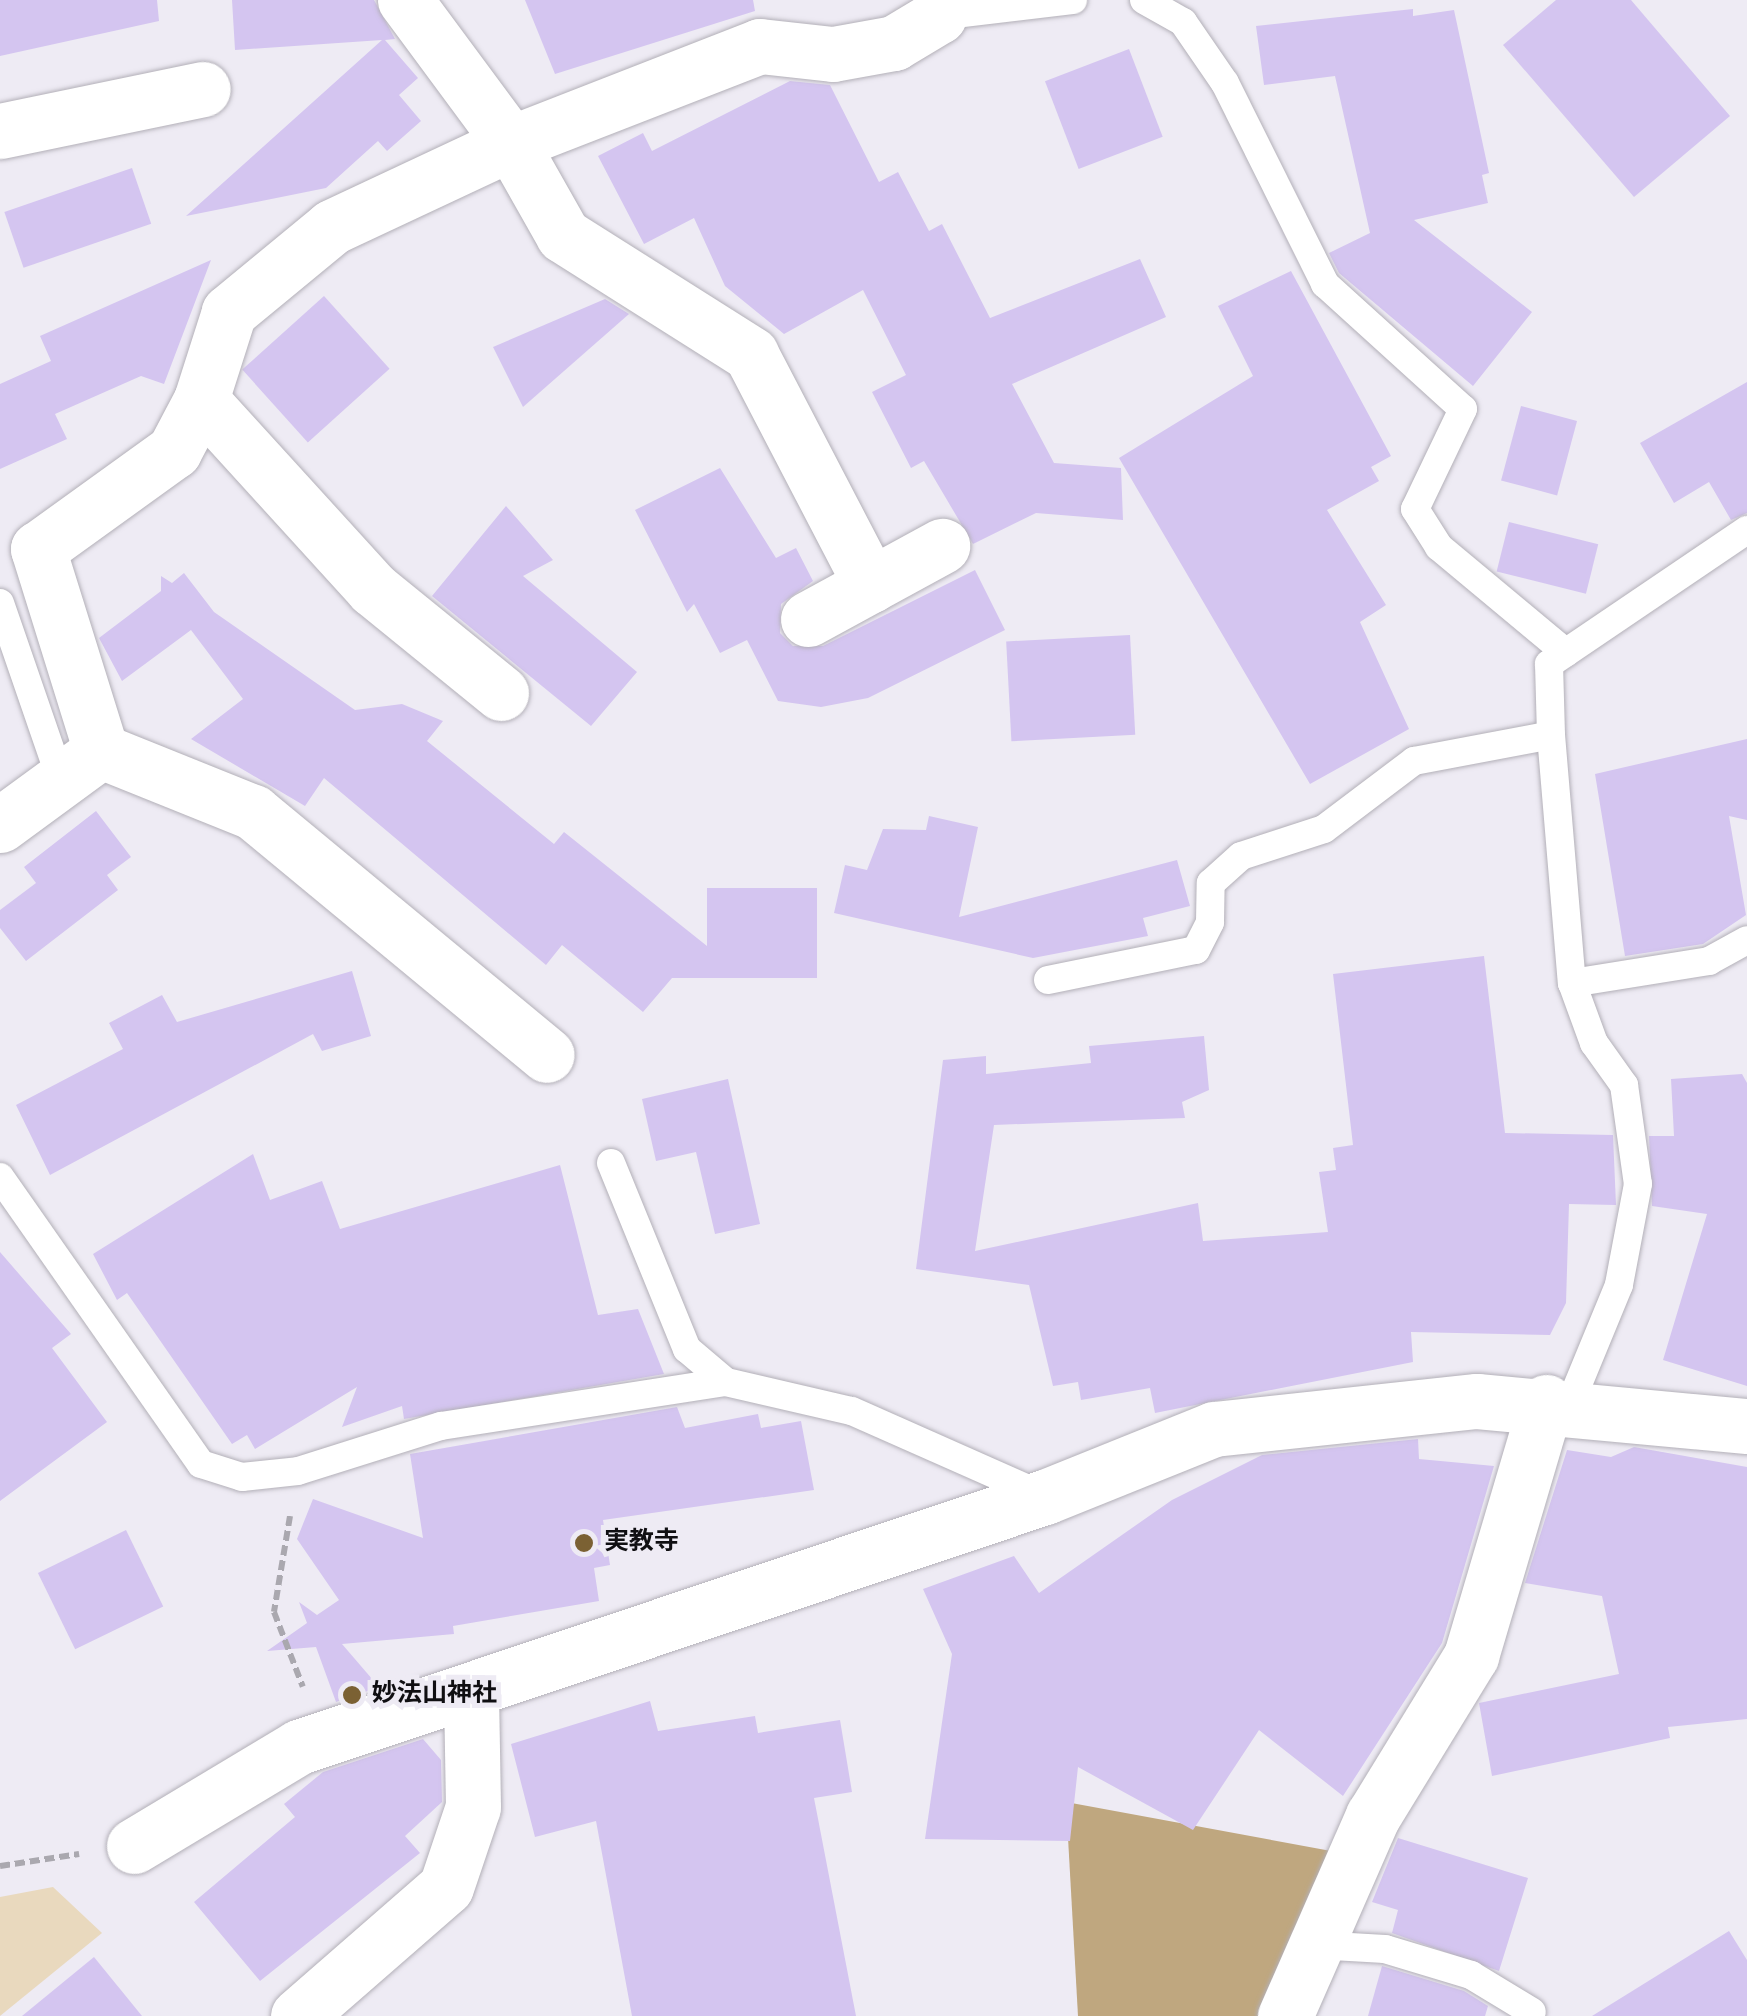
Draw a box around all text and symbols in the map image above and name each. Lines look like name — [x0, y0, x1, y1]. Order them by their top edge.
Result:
place label: 実教寺 — [604, 1528, 679, 1558]
marker: 実教寺 — [573, 1532, 595, 1554]
place label: 妙法山神社 — [372, 1680, 497, 1710]
marker: 妙法山神社 — [341, 1684, 363, 1706]

